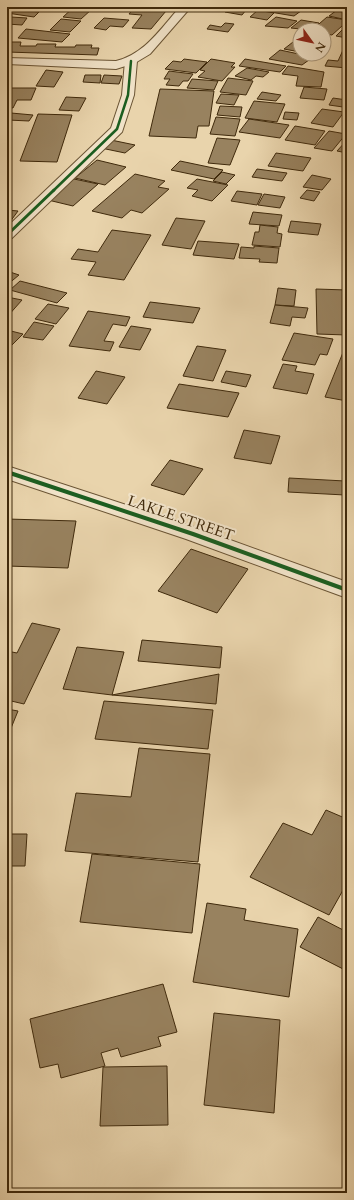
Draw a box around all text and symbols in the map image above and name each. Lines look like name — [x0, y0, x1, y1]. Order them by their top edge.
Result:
north arrow — [292, 22, 332, 62]
text: N — [311, 39, 329, 56]
street label: LAKLE STREET — [125, 490, 237, 546]

